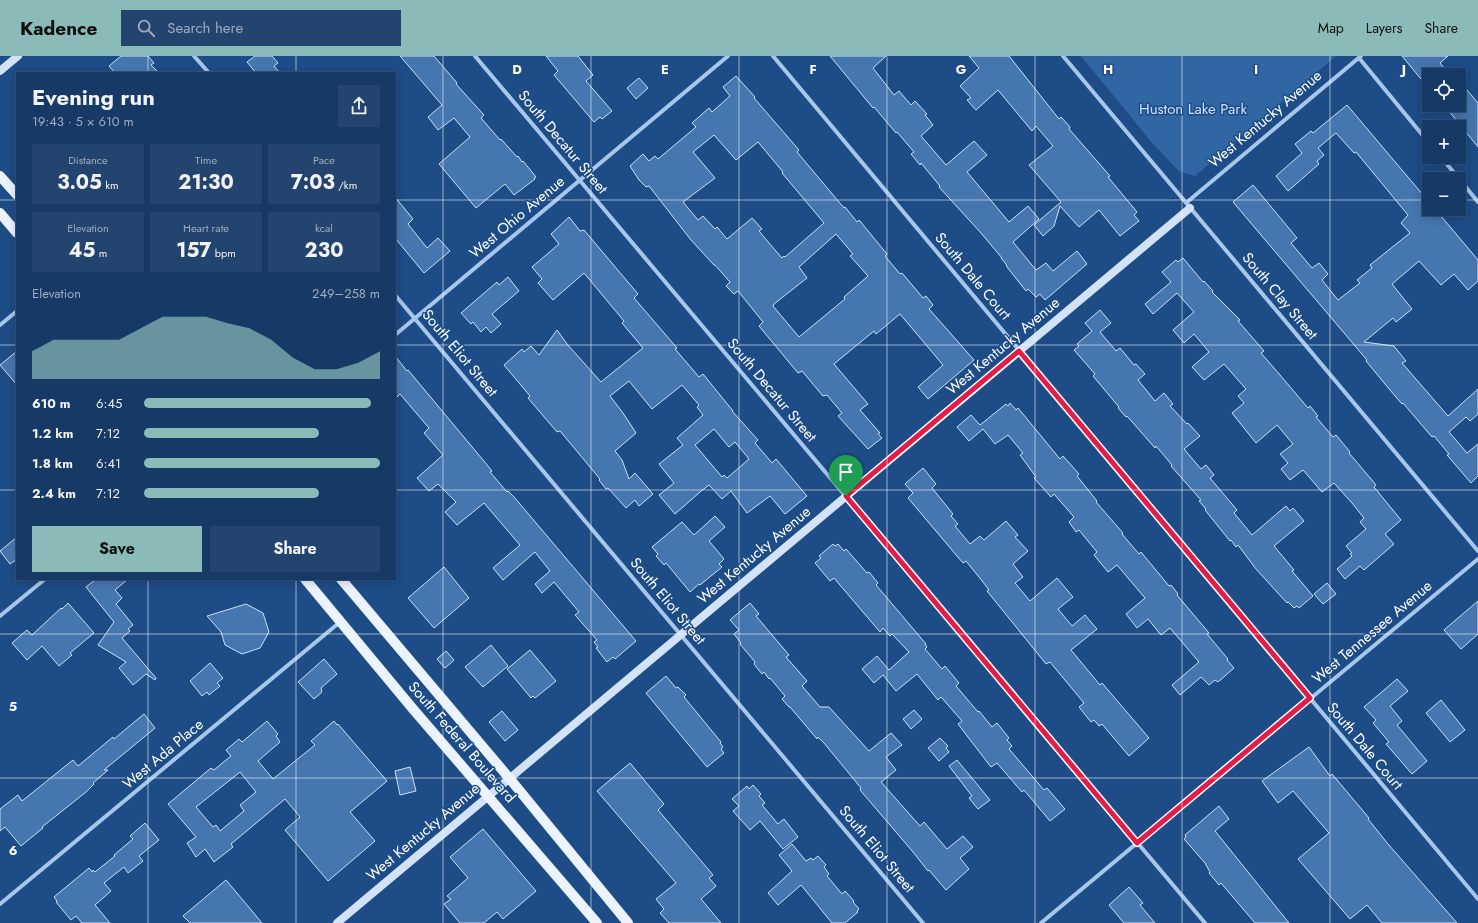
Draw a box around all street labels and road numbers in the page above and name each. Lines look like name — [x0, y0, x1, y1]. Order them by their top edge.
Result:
street label: West Kentucky Avenue — [1203, 65, 1327, 173]
street label: South Decatur Street — [513, 85, 613, 199]
street label: West Ohio Avenue — [465, 170, 570, 264]
street label: South Dale Court — [930, 227, 1017, 325]
street label: South Clay Street — [1237, 248, 1323, 345]
street label: West Kentucky Avenue — [941, 292, 1065, 400]
street label: South Eliot Street — [417, 305, 503, 402]
street label: South Decatur Street — [722, 333, 822, 447]
street label: West Kentucky Avenue — [692, 501, 816, 609]
street label: South Eliot Street — [625, 553, 711, 650]
street label: West Tennessee Avenue — [1307, 575, 1437, 689]
street label: South Federal Boulevard — [403, 676, 521, 808]
street label: South Dale Court — [1322, 697, 1409, 795]
street label: West Ada Place — [118, 713, 208, 794]
street label: West Kentucky Avenue — [361, 778, 485, 886]
street label: South Eliot Street — [834, 801, 920, 898]

